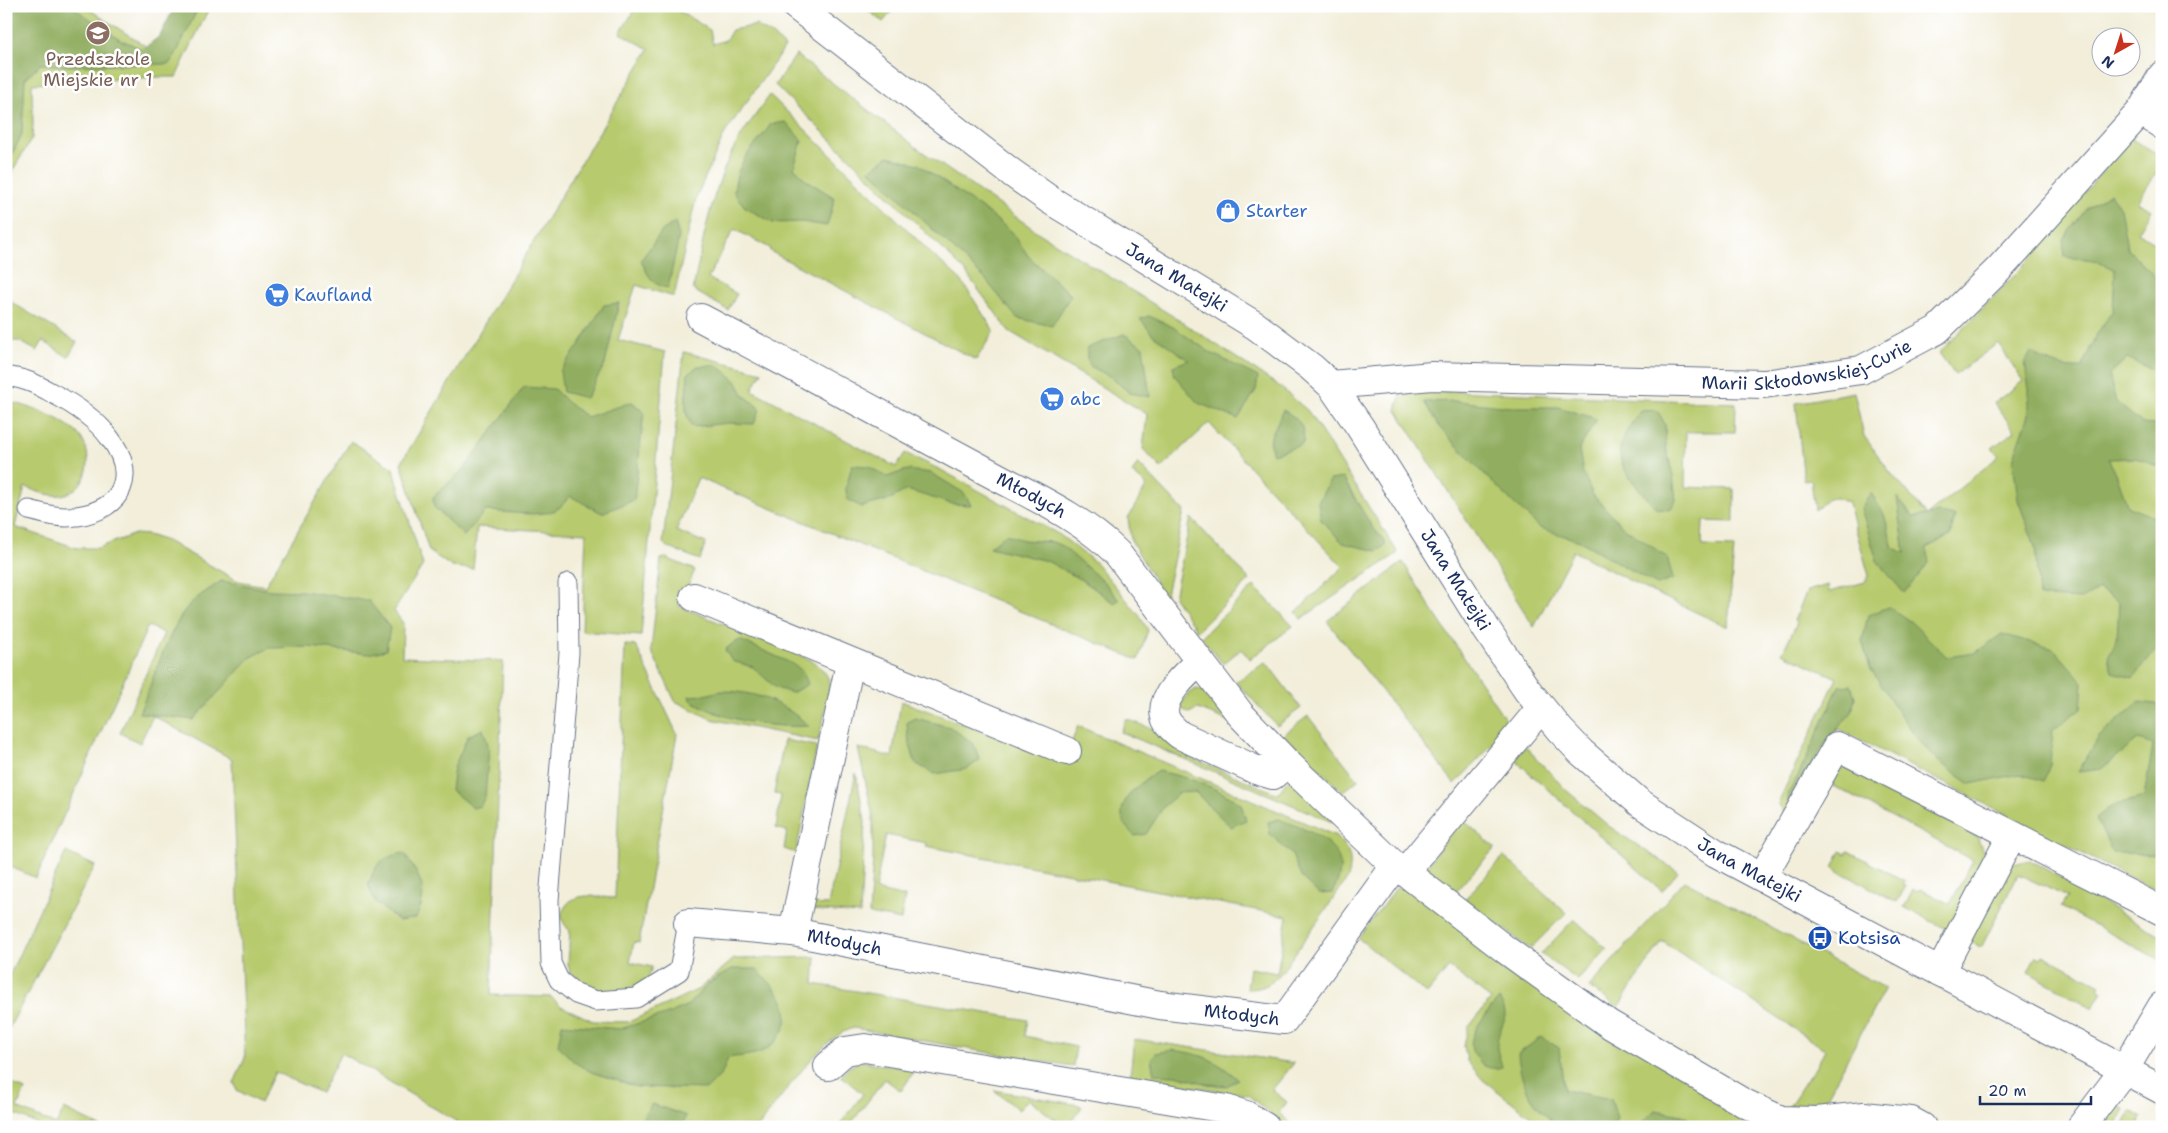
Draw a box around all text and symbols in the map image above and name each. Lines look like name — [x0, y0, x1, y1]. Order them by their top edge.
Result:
school or university icon: Przedszkole Miejskie nr 1 — [85, 20, 111, 46]
north arrow — [2090, 28, 2140, 78]
place label: Przedszkole Miejskie nr 1 — [43, 47, 153, 92]
text: N — [2098, 52, 2118, 73]
shop icon: Starter — [1215, 198, 1241, 224]
place label: Starter — [1246, 199, 1308, 223]
street label: Jana Matejki — [1121, 237, 1232, 318]
supermarket icon: Kaufland — [264, 282, 290, 308]
place label: Kaufland — [294, 283, 372, 307]
street label: Marii Skłodowskiej-Curie — [1701, 334, 1916, 396]
supermarket icon: abc — [1039, 386, 1065, 412]
place label: abc — [1070, 387, 1101, 411]
street label: Młodych — [992, 467, 1071, 524]
street label: Jana Matejki — [1415, 525, 1496, 635]
street label: Jana Matejki — [1693, 832, 1806, 908]
street label: Młodych — [805, 923, 884, 961]
bus stop icon: Kotsisa — [1807, 925, 1833, 951]
place label: Kotsisa — [1838, 926, 1901, 950]
street label: Młodych — [1203, 998, 1281, 1031]
scale bar — [1980, 1073, 2092, 1105]
text: 20 m — [1988, 1081, 2027, 1101]

